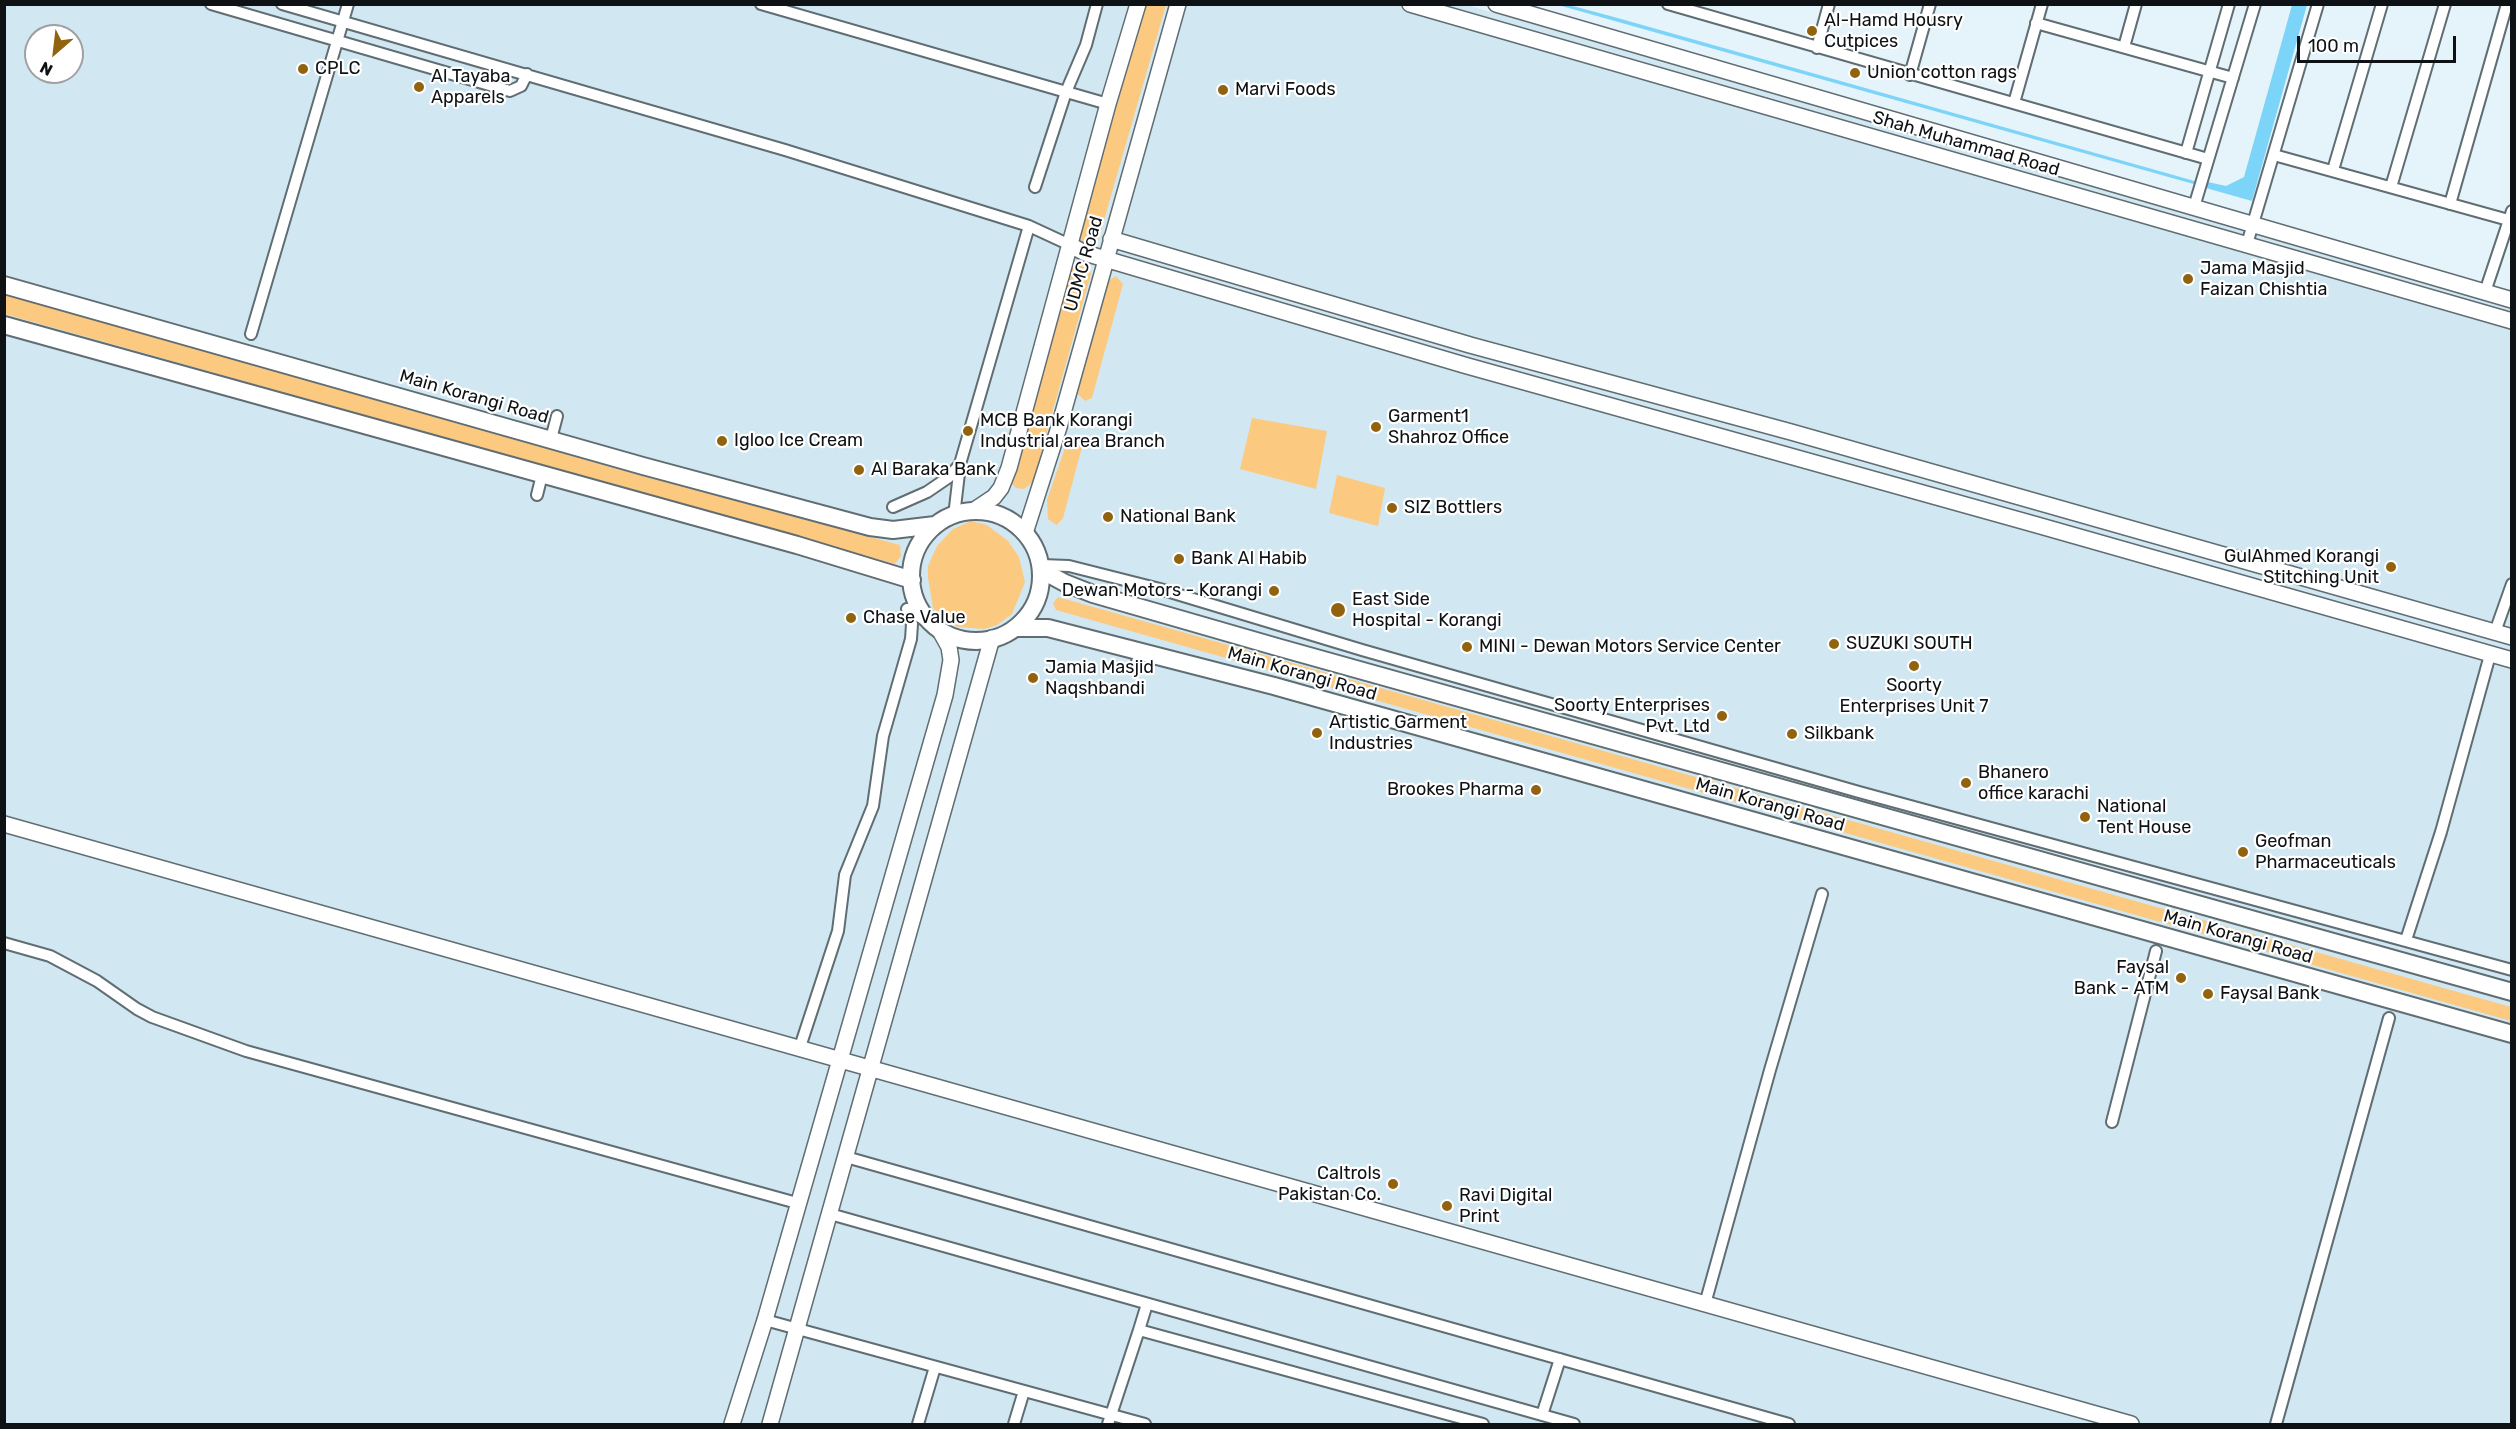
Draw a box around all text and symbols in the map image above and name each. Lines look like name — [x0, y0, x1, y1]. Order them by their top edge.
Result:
place label: Al-Hamd Housry Cutpices — [1824, 10, 1963, 52]
north arrow — [24, 24, 84, 84]
marker: Al-Hamd Housry Cutpices — [1805, 24, 1819, 38]
scale bar — [2300, 24, 2459, 62]
text: 100 m — [2308, 35, 2359, 57]
text: N — [37, 57, 56, 80]
place label: CPLC — [315, 58, 360, 80]
marker: CPLC — [296, 62, 310, 76]
place label: Union cotton rags — [1867, 62, 2017, 84]
place label: Al Tayaba Apparels — [431, 66, 511, 109]
marker: Union cotton rags — [1848, 66, 1862, 80]
place label: Marvi Foods — [1235, 79, 1336, 101]
marker: Al Tayaba Apparels — [412, 80, 426, 94]
marker: Marvi Foods — [1216, 83, 1230, 97]
street label: Shah Muhammad Road — [1870, 107, 2062, 181]
street label: UDMC Road — [1060, 214, 1108, 314]
place label: Jama Masjid Faizan Chishtia — [2200, 258, 2327, 300]
marker: Jama Masjid Faizan Chishtia — [2181, 272, 2195, 286]
street label: Main Korangi Road — [397, 365, 551, 429]
place label: Garment1 Shahroz Office — [1388, 406, 1509, 448]
place label: MCB Bank Korangi Industrial area Branch — [980, 410, 1165, 452]
marker: Garment1 Shahroz Office — [1369, 420, 1383, 434]
marker: MCB Bank Korangi Industrial area Branch — [961, 424, 975, 438]
place label: Igloo Ice Cream — [734, 430, 863, 452]
marker: Igloo Ice Cream — [715, 434, 729, 448]
place label: Al Baraka Bank — [871, 459, 996, 481]
marker: Al Baraka Bank — [852, 463, 866, 477]
place label: SIZ Bottlers — [1404, 497, 1502, 519]
marker: SIZ Bottlers — [1385, 501, 1399, 515]
place label: National Bank — [1120, 506, 1236, 528]
marker: National Bank — [1101, 510, 1115, 524]
place label: GulAhmed Korangi Stitching Unit — [2224, 546, 2379, 588]
place label: Bank Al Habib — [1191, 548, 1307, 570]
marker: Bank Al Habib — [1172, 552, 1186, 566]
marker: GulAhmed Korangi Stitching Unit — [2384, 560, 2398, 574]
place label: Dewan Motors - Korangi — [1062, 580, 1262, 602]
marker: Dewan Motors - Korangi — [1267, 584, 1281, 598]
place label: East Side Hospital - Korangi — [1352, 589, 1502, 632]
marker: East Side Hospital - Korangi — [1329, 601, 1347, 619]
place label: Chase Value — [863, 607, 966, 629]
marker: Chase Value — [844, 611, 858, 625]
place label: SUZUKI SOUTH — [1846, 633, 1973, 655]
place label: MINI - Dewan Motors Service Center — [1479, 636, 1781, 658]
marker: SUZUKI SOUTH — [1827, 637, 1841, 651]
marker: MINI - Dewan Motors Service Center — [1460, 640, 1474, 654]
street label: Main Korangi Road — [1225, 642, 1379, 706]
place label: Jamia Masjid Naqshbandi — [1045, 657, 1154, 700]
marker: Soorty Enterprises Unit 7 — [1907, 659, 1921, 673]
marker: Jamia Masjid Naqshbandi — [1026, 671, 1040, 685]
place label: Soorty Enterprises Unit 7 — [1840, 675, 1988, 718]
place label: Soorty Enterprises Pvt. Ltd — [1554, 695, 1710, 738]
marker: Soorty Enterprises Pvt. Ltd — [1715, 709, 1729, 723]
place label: Artistic Garment Industries — [1329, 712, 1467, 754]
place label: Silkbank — [1804, 723, 1874, 745]
marker: Artistic Garment Industries — [1310, 726, 1324, 740]
marker: Silkbank — [1785, 727, 1799, 741]
place label: Bhanero office karachi — [1978, 762, 2089, 804]
street label: Main Korangi Road — [1693, 773, 1847, 837]
marker: Bhanero office karachi — [1959, 776, 1973, 790]
place label: Brookes Pharma — [1387, 779, 1524, 801]
marker: Brookes Pharma — [1529, 783, 1543, 797]
place label: National Tent House — [2097, 796, 2191, 838]
marker: National Tent House — [2078, 810, 2092, 824]
place label: Geofman Pharmaceuticals — [2255, 831, 2396, 874]
marker: Geofman Pharmaceuticals — [2236, 845, 2250, 859]
street label: Main Korangi Road — [2161, 905, 2315, 969]
place label: Faysal Bank - ATM — [2074, 957, 2169, 1000]
marker: Faysal Bank - ATM — [2174, 971, 2188, 985]
place label: Faysal Bank — [2220, 983, 2319, 1005]
marker: Faysal Bank — [2201, 987, 2215, 1001]
place label: Caltrols Pakistan Co. — [1278, 1163, 1381, 1206]
marker: Caltrols Pakistan Co. — [1386, 1177, 1400, 1191]
place label: Ravi Digital Print — [1459, 1185, 1552, 1228]
marker: Ravi Digital Print — [1440, 1199, 1454, 1213]

